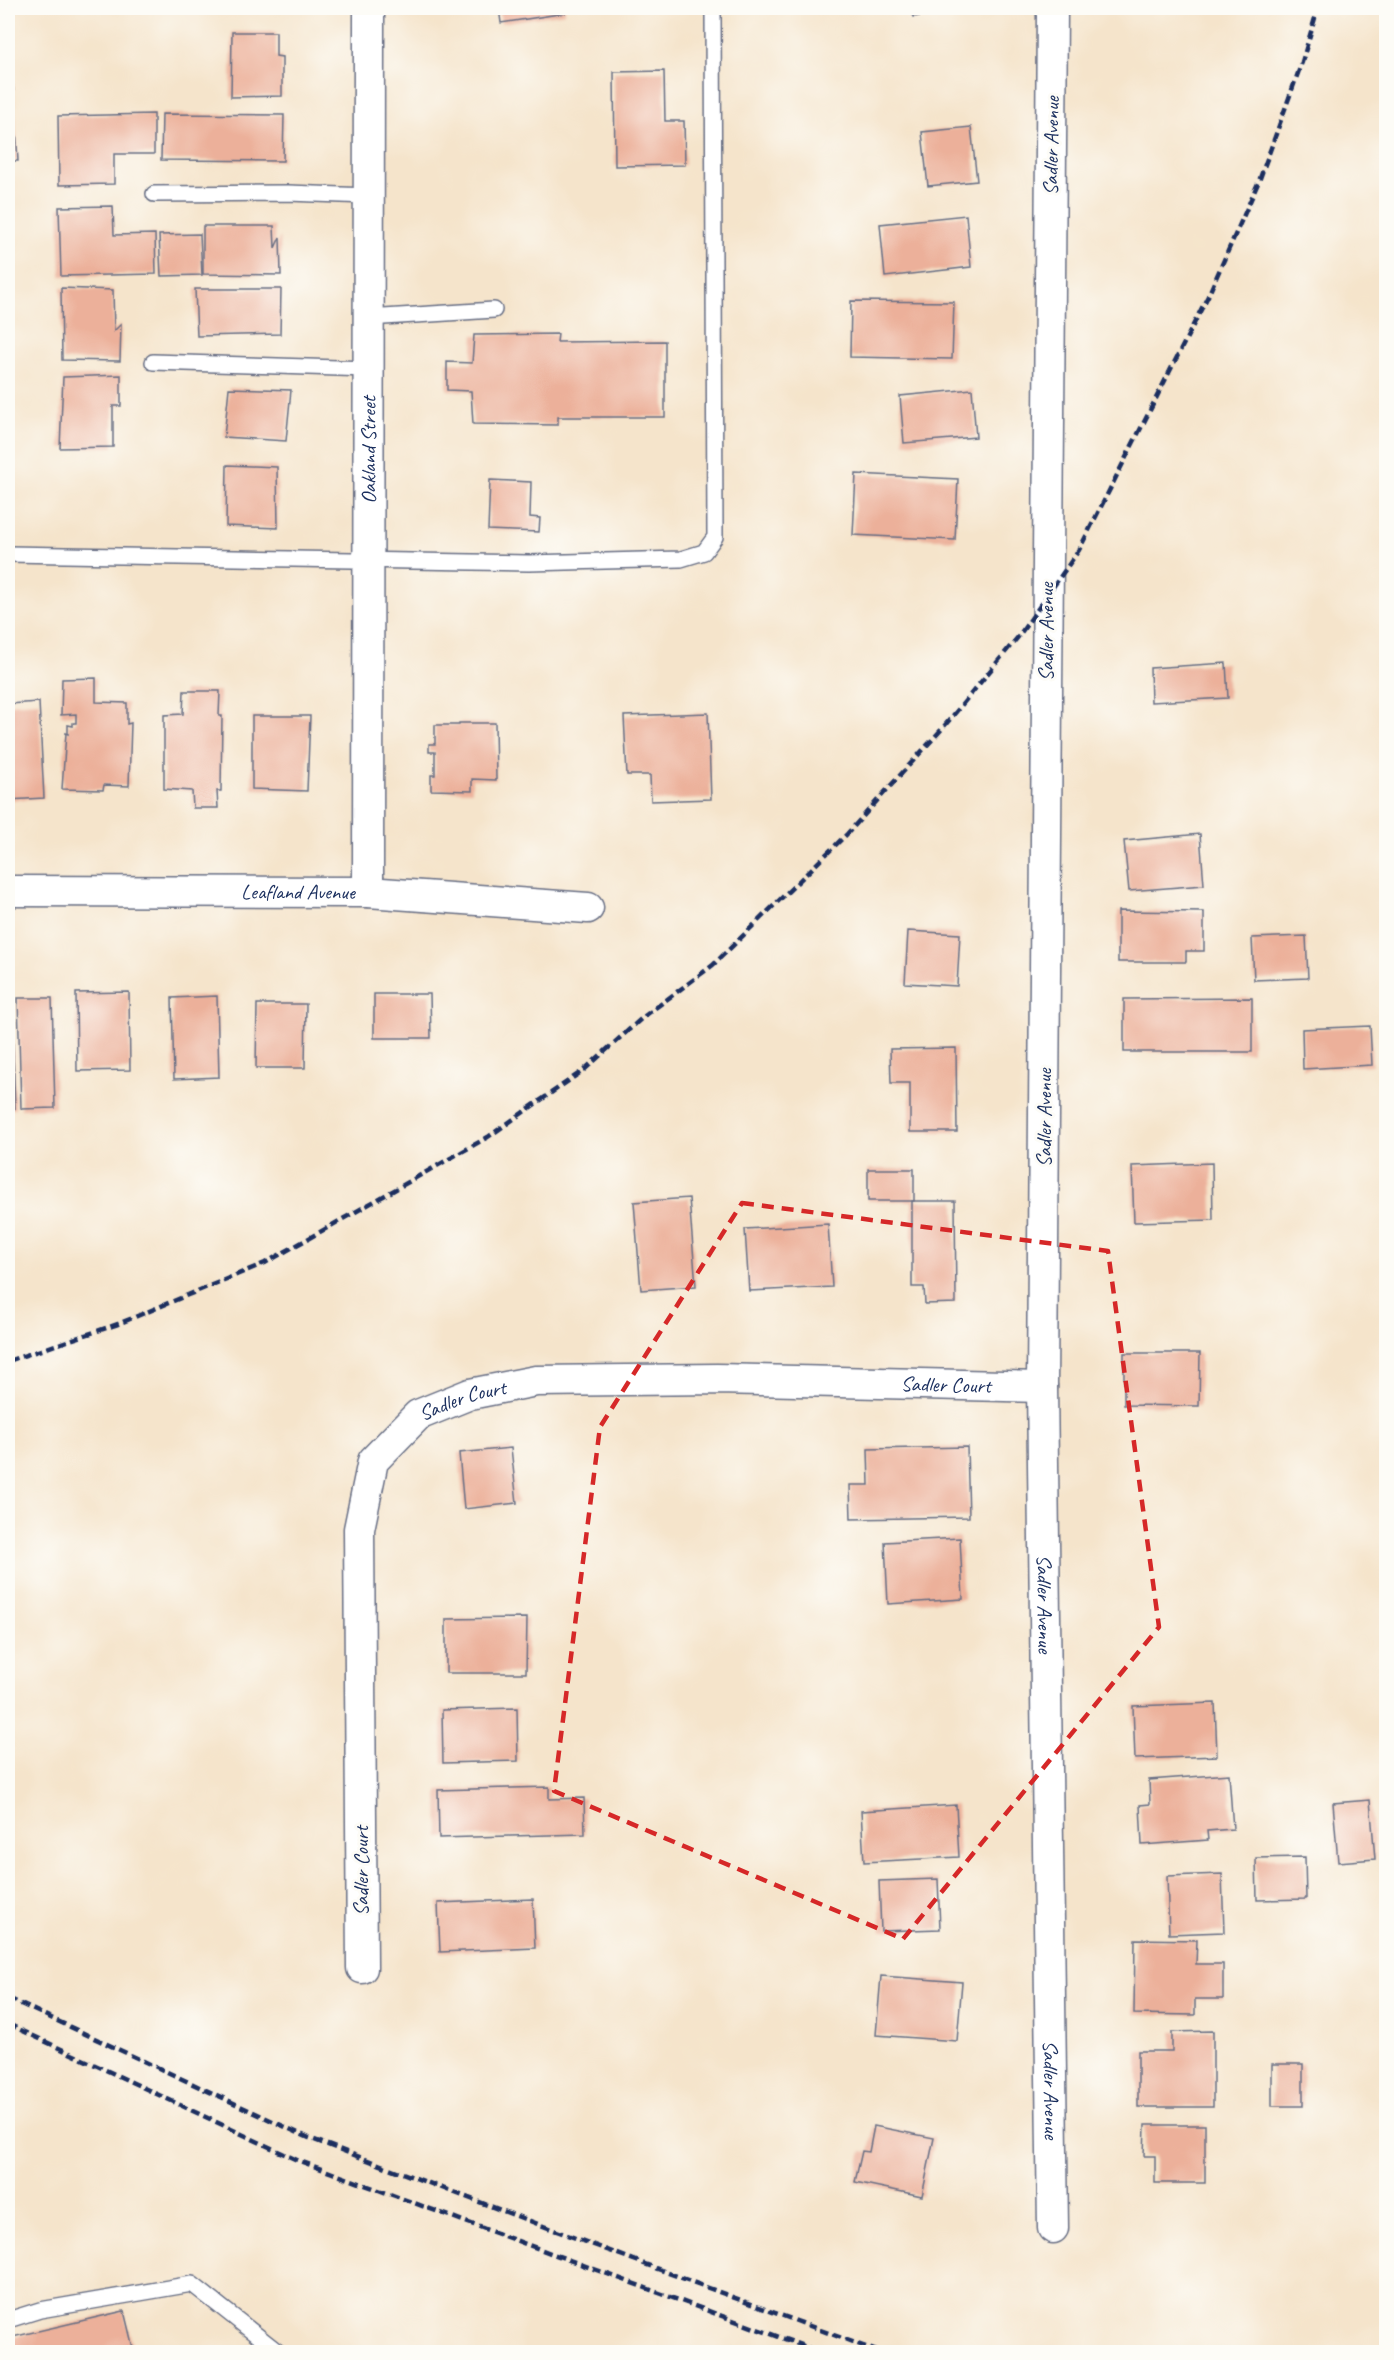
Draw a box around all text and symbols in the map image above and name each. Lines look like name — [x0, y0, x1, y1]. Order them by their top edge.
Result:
street label: Sadler Avenue — [1037, 95, 1065, 196]
street label: Oakland Street — [355, 394, 382, 504]
street label: Sadler Avenue — [1033, 581, 1059, 681]
street label: Leafland Avenue — [241, 879, 356, 905]
street label: Sadler Avenue — [1031, 1067, 1057, 1167]
street label: Sadler Court — [900, 1371, 993, 1399]
street label: Sadler Court — [415, 1374, 510, 1426]
street label: Sadler Avenue — [1031, 1554, 1058, 1655]
street label: Sadler Court — [348, 1824, 374, 1916]
street label: Sadler Avenue — [1038, 2040, 1065, 2141]

